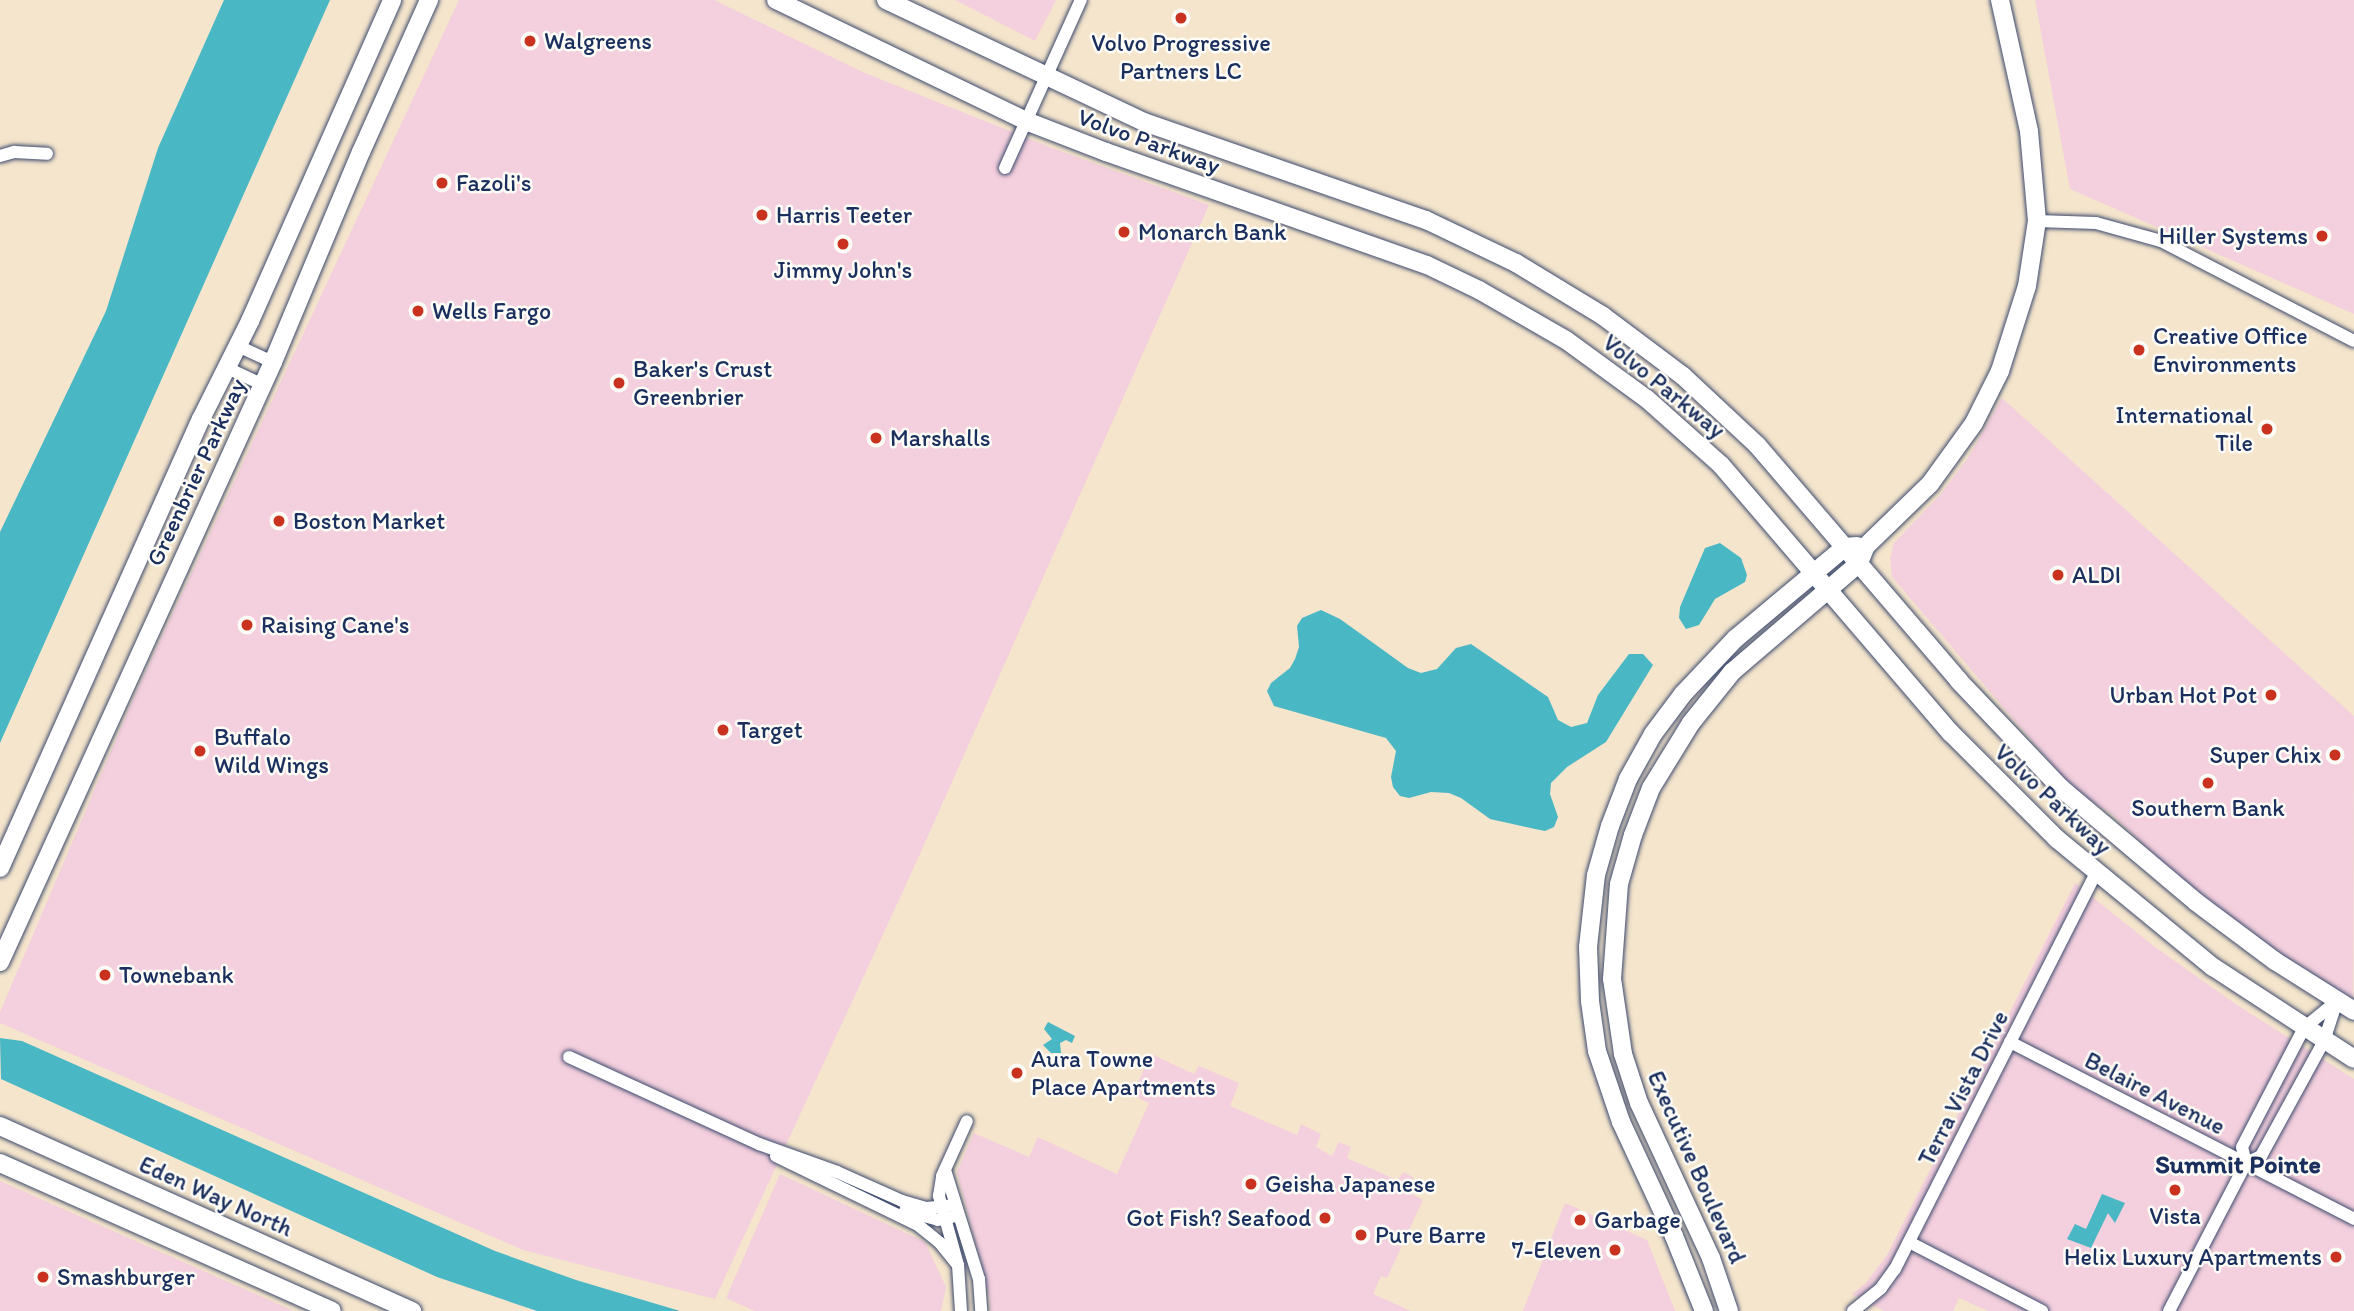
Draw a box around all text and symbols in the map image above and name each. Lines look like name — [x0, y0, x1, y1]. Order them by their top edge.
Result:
marker: Volvo Progressive Partners LC — [1173, 10, 1189, 26]
place label: Walgreens — [544, 27, 652, 55]
place label: Volvo Progressive Partners LC — [1091, 29, 1271, 85]
marker: Walgreens — [522, 33, 538, 49]
street label: Volvo Parkway — [1075, 102, 1223, 180]
place label: Fazoli's — [456, 169, 532, 197]
marker: Fazoli's — [434, 175, 450, 191]
place label: Harris Teeter — [776, 201, 910, 229]
marker: Harris Teeter — [754, 207, 770, 223]
place label: Monarch Bank — [1138, 218, 1287, 246]
place label: Hiller Systems — [2159, 222, 2308, 250]
marker: Monarch Bank — [1116, 224, 1132, 240]
marker: Hiller Systems — [2314, 228, 2330, 244]
marker: Jimmy John's — [835, 236, 851, 252]
place label: Jimmy John's — [774, 256, 912, 284]
place label: Wells Fargo — [432, 297, 551, 325]
marker: Wells Fargo — [410, 303, 426, 319]
place label: Creative Office Environments — [2153, 322, 2308, 378]
street label: Volvo Parkway — [1598, 328, 1730, 444]
marker: Creative Office Environments — [2131, 342, 2147, 358]
place label: Baker's Crust Greenbrier — [633, 355, 772, 411]
street label: Greenbrier Parkway — [140, 374, 252, 570]
marker: Baker's Crust Greenbrier — [611, 375, 627, 391]
place label: International Tile — [2116, 401, 2253, 457]
marker: International Tile — [2259, 421, 2275, 437]
place label: Marshalls — [890, 424, 991, 452]
marker: Marshalls — [868, 430, 884, 446]
place label: Boston Market — [293, 507, 445, 535]
marker: Boston Market — [271, 513, 287, 529]
place label: ALDI — [2072, 561, 2121, 589]
marker: ALDI — [2050, 567, 2066, 583]
place label: Raising Cane's — [261, 611, 409, 639]
marker: Raising Cane's — [239, 617, 255, 633]
place label: Urban Hot Pot — [2110, 681, 2257, 709]
marker: Urban Hot Pot — [2263, 687, 2279, 703]
place label: Target — [737, 716, 803, 744]
marker: Target — [715, 722, 731, 738]
place label: Buffalo Wild Wings — [214, 723, 329, 779]
street label: Volvo Parkway — [1989, 738, 2117, 860]
place label: Super Chix — [2210, 741, 2321, 769]
marker: Buffalo Wild Wings — [192, 743, 208, 759]
marker: Super Chix — [2327, 747, 2343, 763]
marker: Southern Bank — [2200, 775, 2216, 791]
place label: Southern Bank — [2131, 794, 2285, 822]
place label: Townebank — [119, 961, 234, 989]
marker: Townebank — [97, 967, 113, 983]
street label: Terra Vista Drive — [1912, 1006, 2014, 1170]
place label: Aura Towne Place Apartments — [1031, 1045, 1214, 1101]
street label: Belaire Avenue — [2080, 1046, 2230, 1140]
marker: Aura Towne Place Apartments — [1009, 1065, 1025, 1081]
street label: Executive Boulevard — [1641, 1066, 1753, 1268]
street label: Eden Way North — [135, 1149, 297, 1243]
district label: Summit Pointe — [2155, 1149, 2321, 1181]
place label: Geisha Japanese — [1265, 1170, 1435, 1198]
marker: Geisha Japanese — [1243, 1176, 1259, 1192]
marker: Vista — [2167, 1182, 2183, 1198]
place label: Vista — [2149, 1202, 2201, 1230]
place label: Got Fish? Seafood — [1127, 1204, 1311, 1232]
place label: Garbage — [1594, 1206, 1681, 1234]
marker: Got Fish? Seafood — [1317, 1210, 1333, 1226]
marker: Garbage — [1572, 1212, 1588, 1228]
place label: Pure Barre — [1375, 1221, 1486, 1249]
marker: Pure Barre — [1353, 1227, 1369, 1243]
place label: 7-Eleven — [1512, 1236, 1601, 1264]
marker: 7-Eleven — [1607, 1242, 1623, 1258]
place label: Helix Luxury Apartments — [2066, 1243, 2322, 1271]
marker: Helix Luxury Apartments — [2328, 1249, 2344, 1265]
place label: Smashburger — [57, 1263, 195, 1291]
marker: Smashburger — [35, 1269, 51, 1285]

